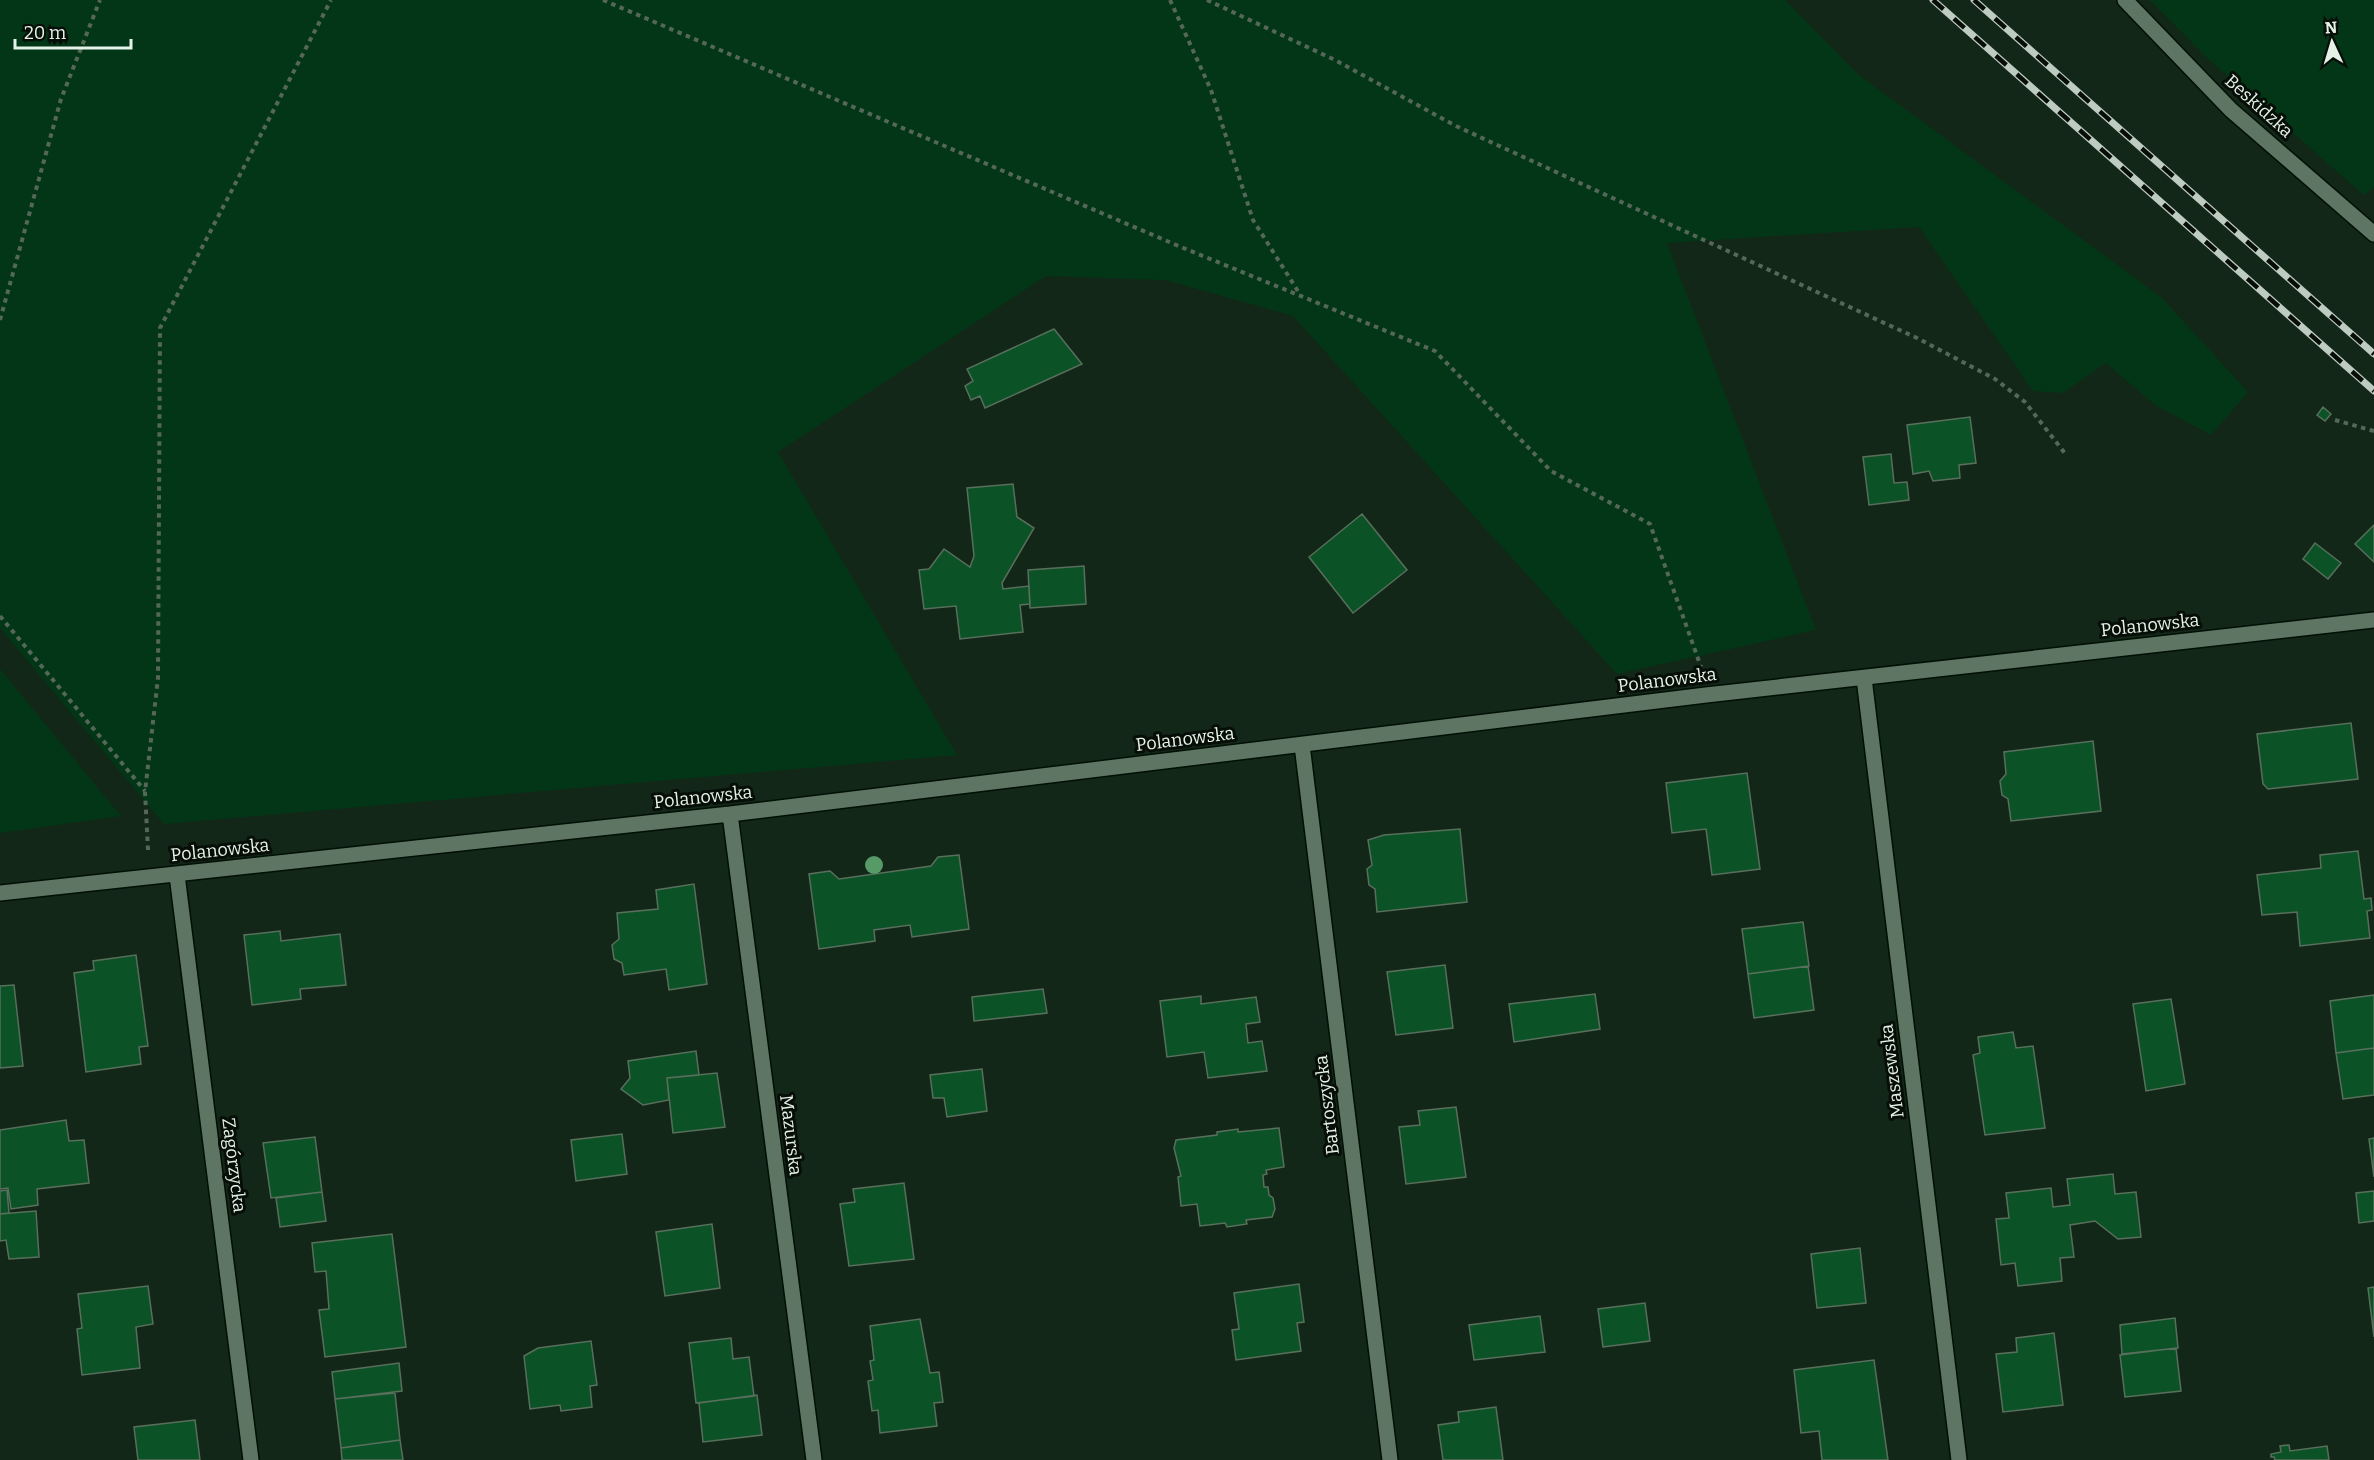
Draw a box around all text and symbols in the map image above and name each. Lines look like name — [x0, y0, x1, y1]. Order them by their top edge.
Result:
scale bar — [15, 12, 130, 50]
north arrow — [2302, 12, 2362, 72]
text: N — [2324, 18, 2338, 37]
text: 20 m — [24, 22, 66, 44]
street label: Beskidzka — [2220, 70, 2298, 142]
street label: Polanowska — [2100, 609, 2201, 641]
street label: Polanowska — [1616, 663, 1718, 697]
street label: Polanowska — [1134, 722, 1236, 756]
street label: Polanowska — [653, 781, 754, 813]
street label: Polanowska — [170, 834, 271, 866]
street label: Maszewska — [1875, 1023, 1909, 1119]
street label: Bartoszycka — [1310, 1054, 1344, 1156]
street label: Mazurska — [775, 1093, 807, 1177]
street label: Zagórzycka — [217, 1116, 251, 1214]

